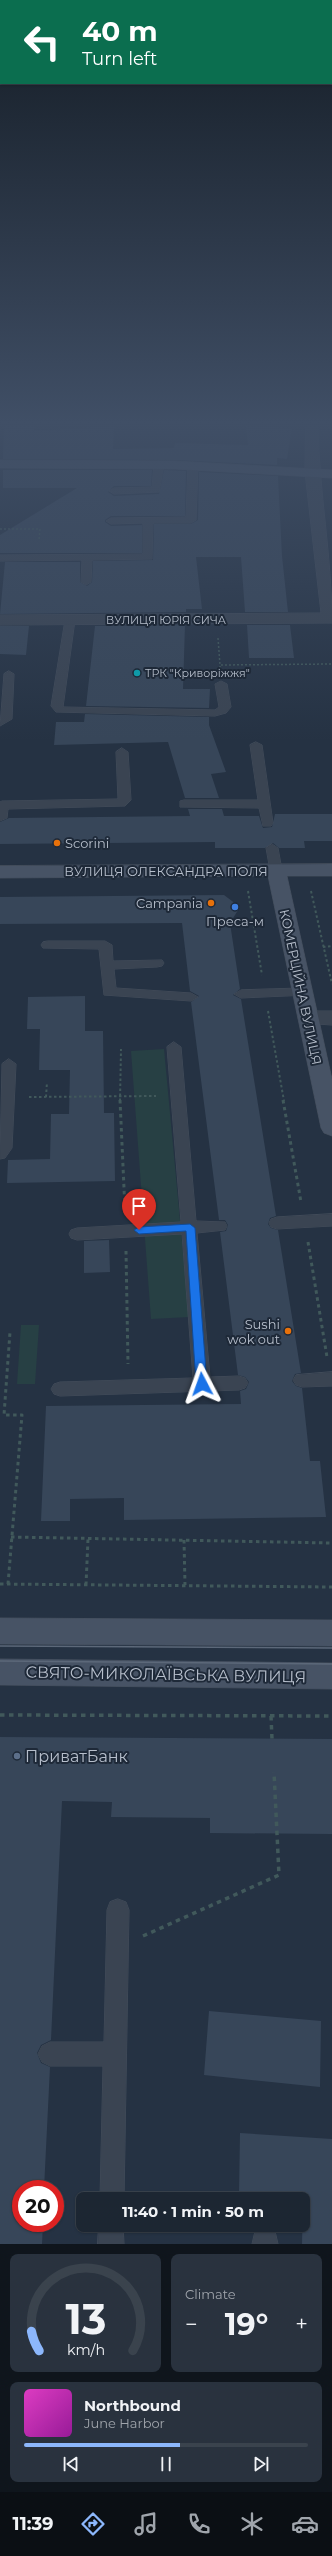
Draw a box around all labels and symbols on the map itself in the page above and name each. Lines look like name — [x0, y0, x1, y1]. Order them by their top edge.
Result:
street label: ВУЛИЦЯ ЮРІЯ СИЧА — [106, 613, 227, 627]
place label: ТРК "Криворіжжя" — [145, 666, 250, 680]
marker: ТРК "Криворіжжя" — [132, 668, 142, 678]
place label: Scorini — [65, 835, 109, 851]
marker: Scorini — [52, 838, 62, 848]
street label: ВУЛИЦЯ ОЛЕКСАНДРА ПОЛЯ — [64, 863, 268, 879]
place label: Campania — [136, 895, 203, 911]
marker: Campania — [206, 898, 216, 908]
marker: Преса-м — [230, 902, 240, 912]
street label: КОМЕРЦІЙНА ВУЛИЦЯ — [277, 908, 325, 1066]
place label: Преса-м — [206, 913, 264, 929]
pin — [122, 1189, 156, 1230]
place label: Sushi wok out — [227, 1316, 280, 1347]
marker: Sushi wok out — [283, 1326, 293, 1336]
position arrow — [181, 1363, 223, 1405]
street label: СВЯТО-МИКОЛАЇВСЬКА ВУЛИЦЯ — [25, 1662, 307, 1686]
place label: ПриватБанк — [25, 1747, 129, 1766]
marker: ПриватБанк — [12, 1751, 22, 1761]
speed limit sign: 20 — [12, 2180, 64, 2232]

